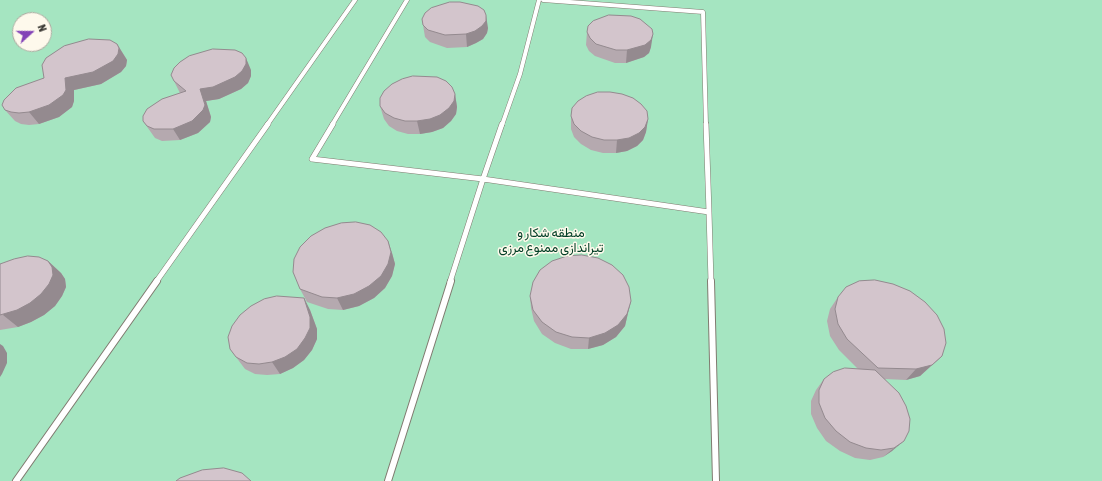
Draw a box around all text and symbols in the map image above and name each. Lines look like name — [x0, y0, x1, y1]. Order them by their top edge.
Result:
north arrow — [12, 12, 52, 52]
text: N — [36, 23, 49, 33]
park label: منطقه شکار و تیراندازی ممنوع مرزی — [498, 225, 604, 256]

